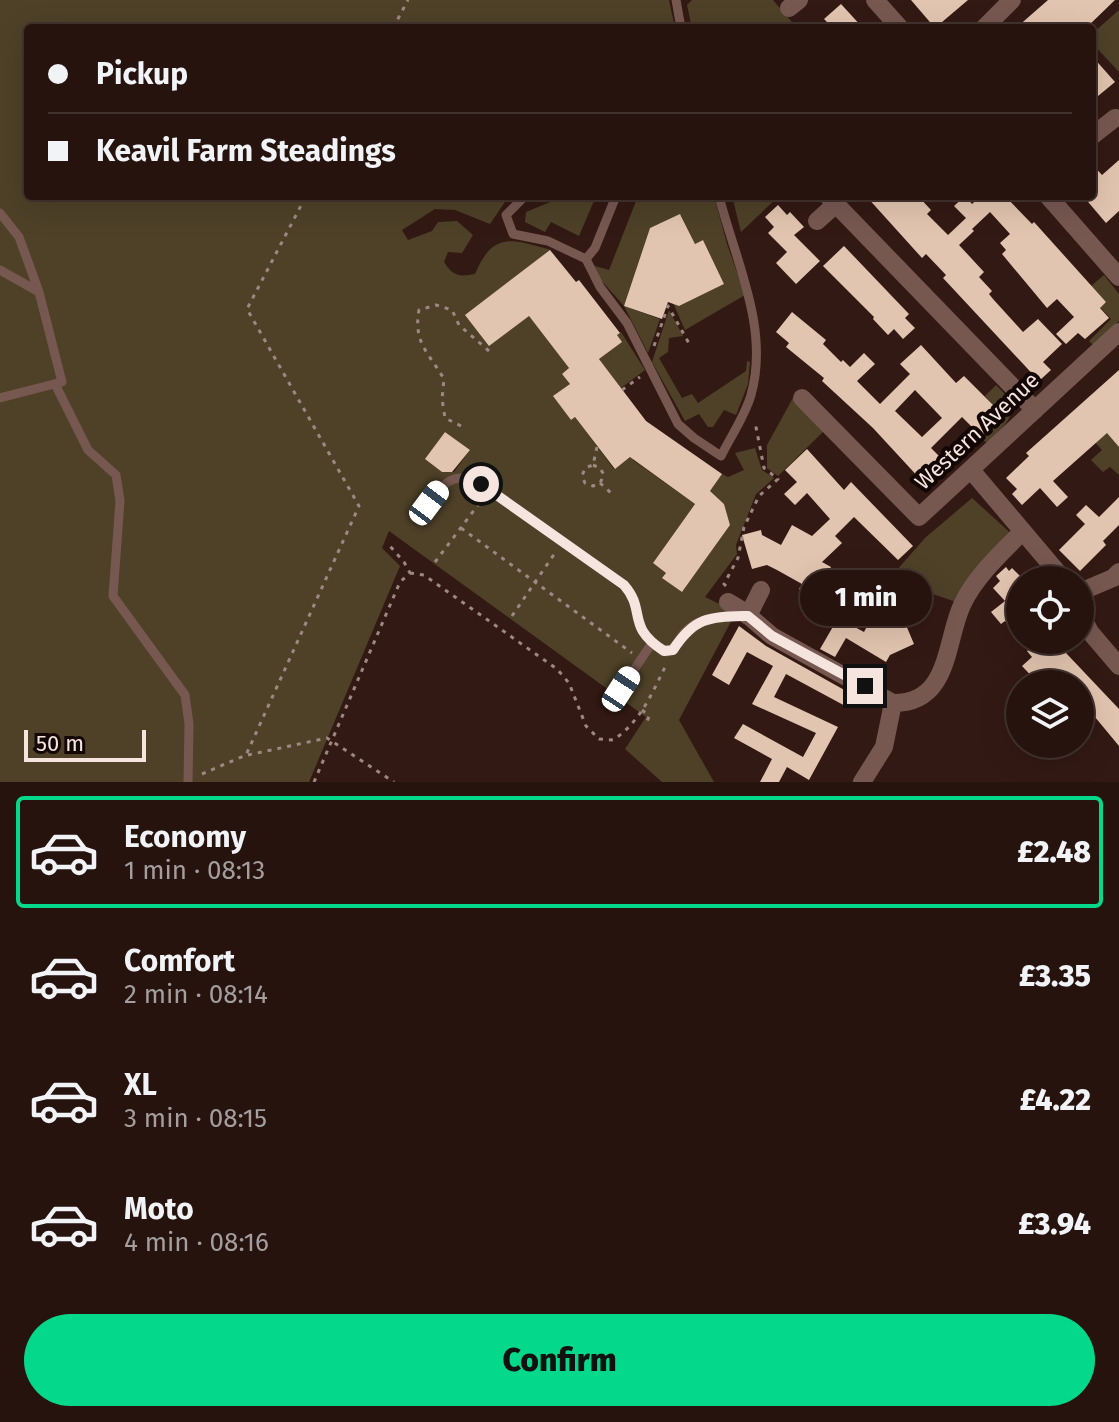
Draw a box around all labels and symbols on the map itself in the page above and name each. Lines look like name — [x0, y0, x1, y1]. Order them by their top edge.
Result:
street label: Western Avenue — [909, 367, 1045, 495]
route start — [463, 466, 499, 502]
car — [405, 477, 453, 529]
callout: 1 min — [799, 570, 931, 626]
car — [598, 662, 644, 716]
route end — [847, 668, 883, 704]
scale bar — [24, 726, 146, 762]

